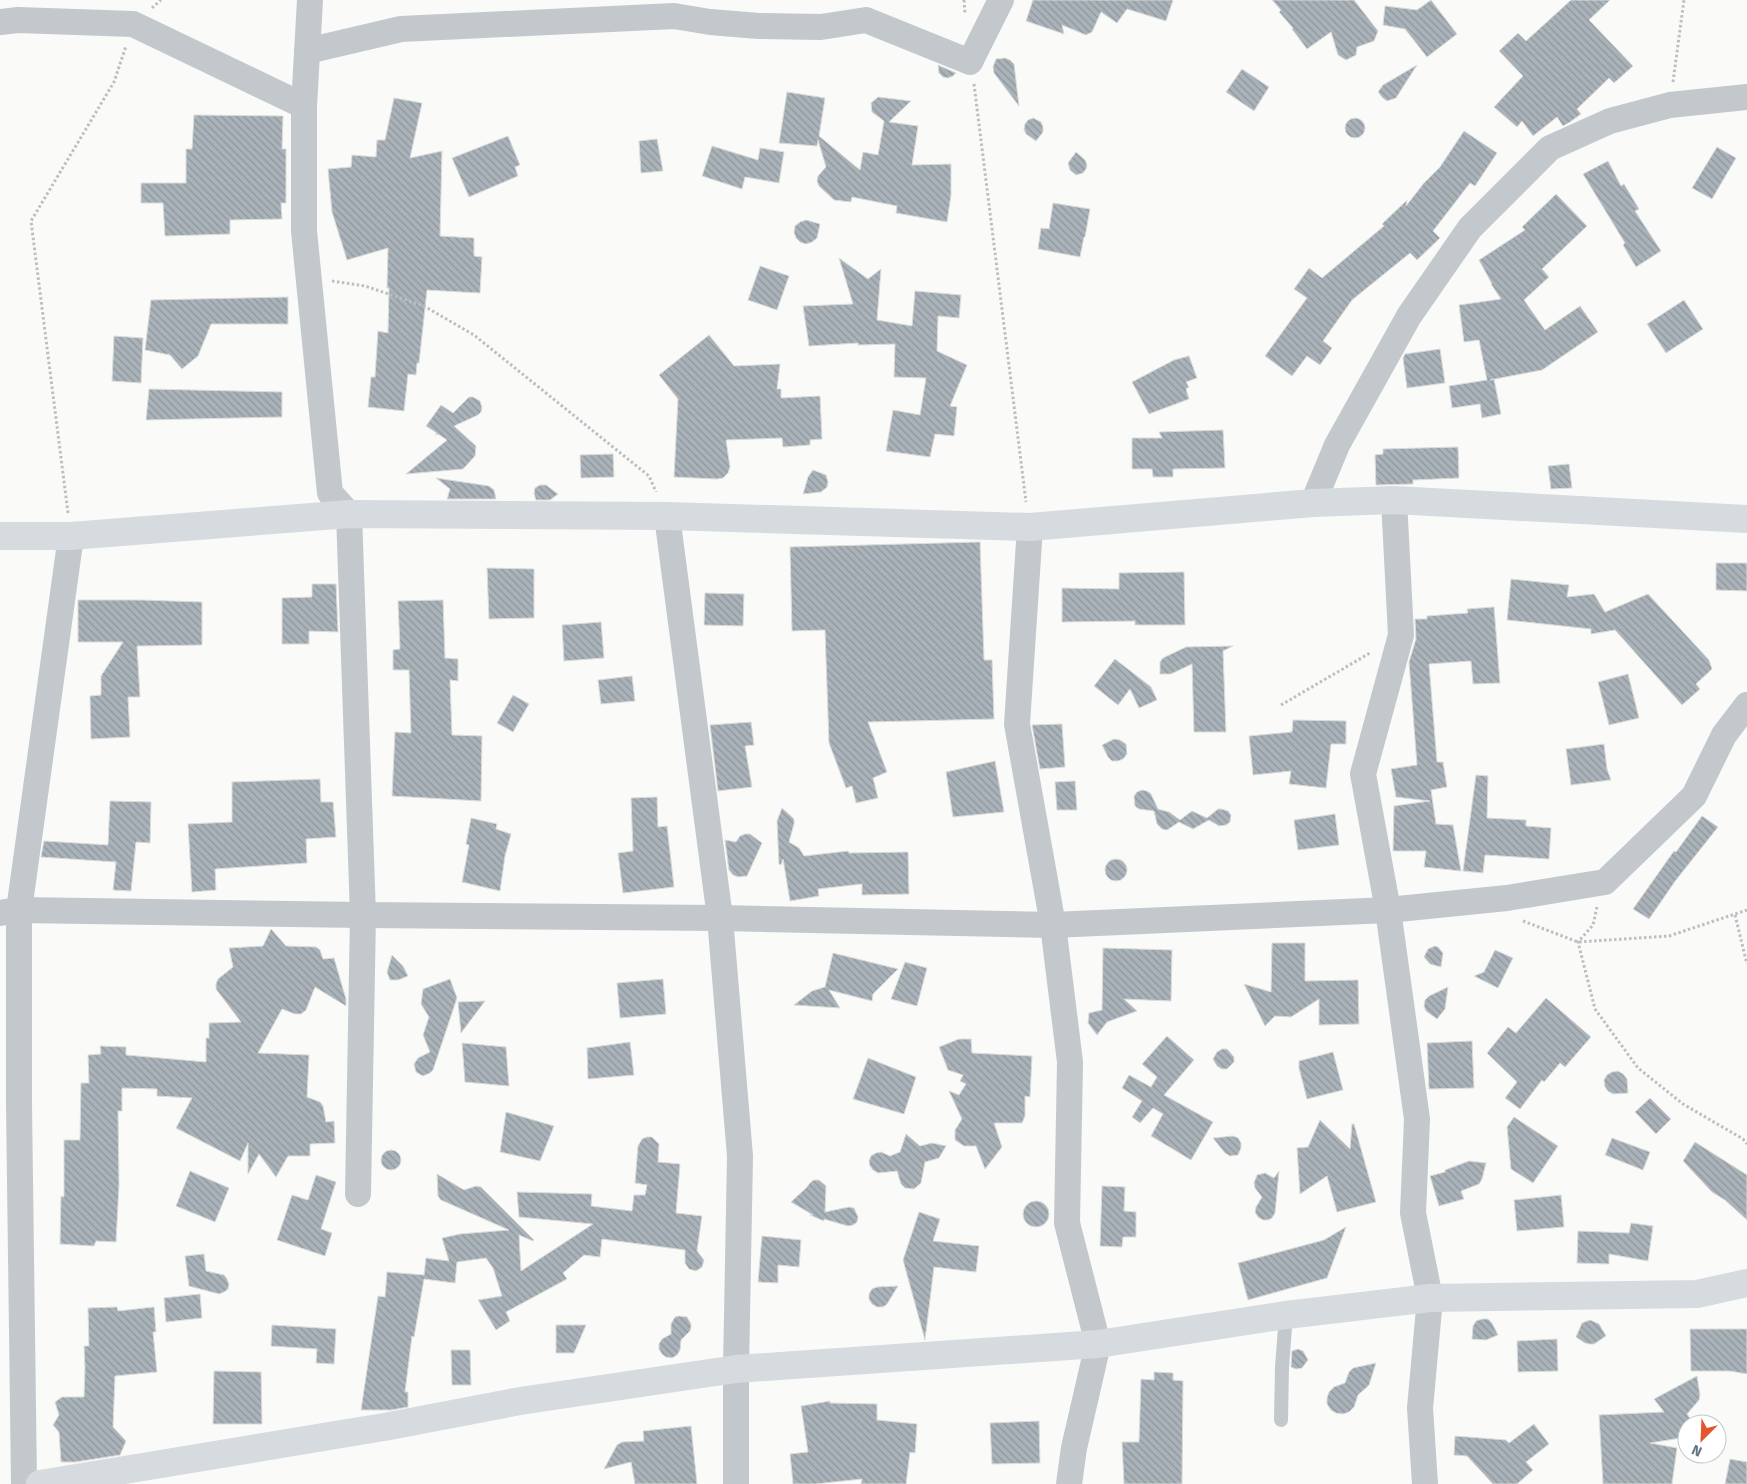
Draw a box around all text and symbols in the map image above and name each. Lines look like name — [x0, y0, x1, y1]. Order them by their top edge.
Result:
north arrow — [1677, 1414, 1727, 1464]
text: N — [1689, 1441, 1705, 1460]

